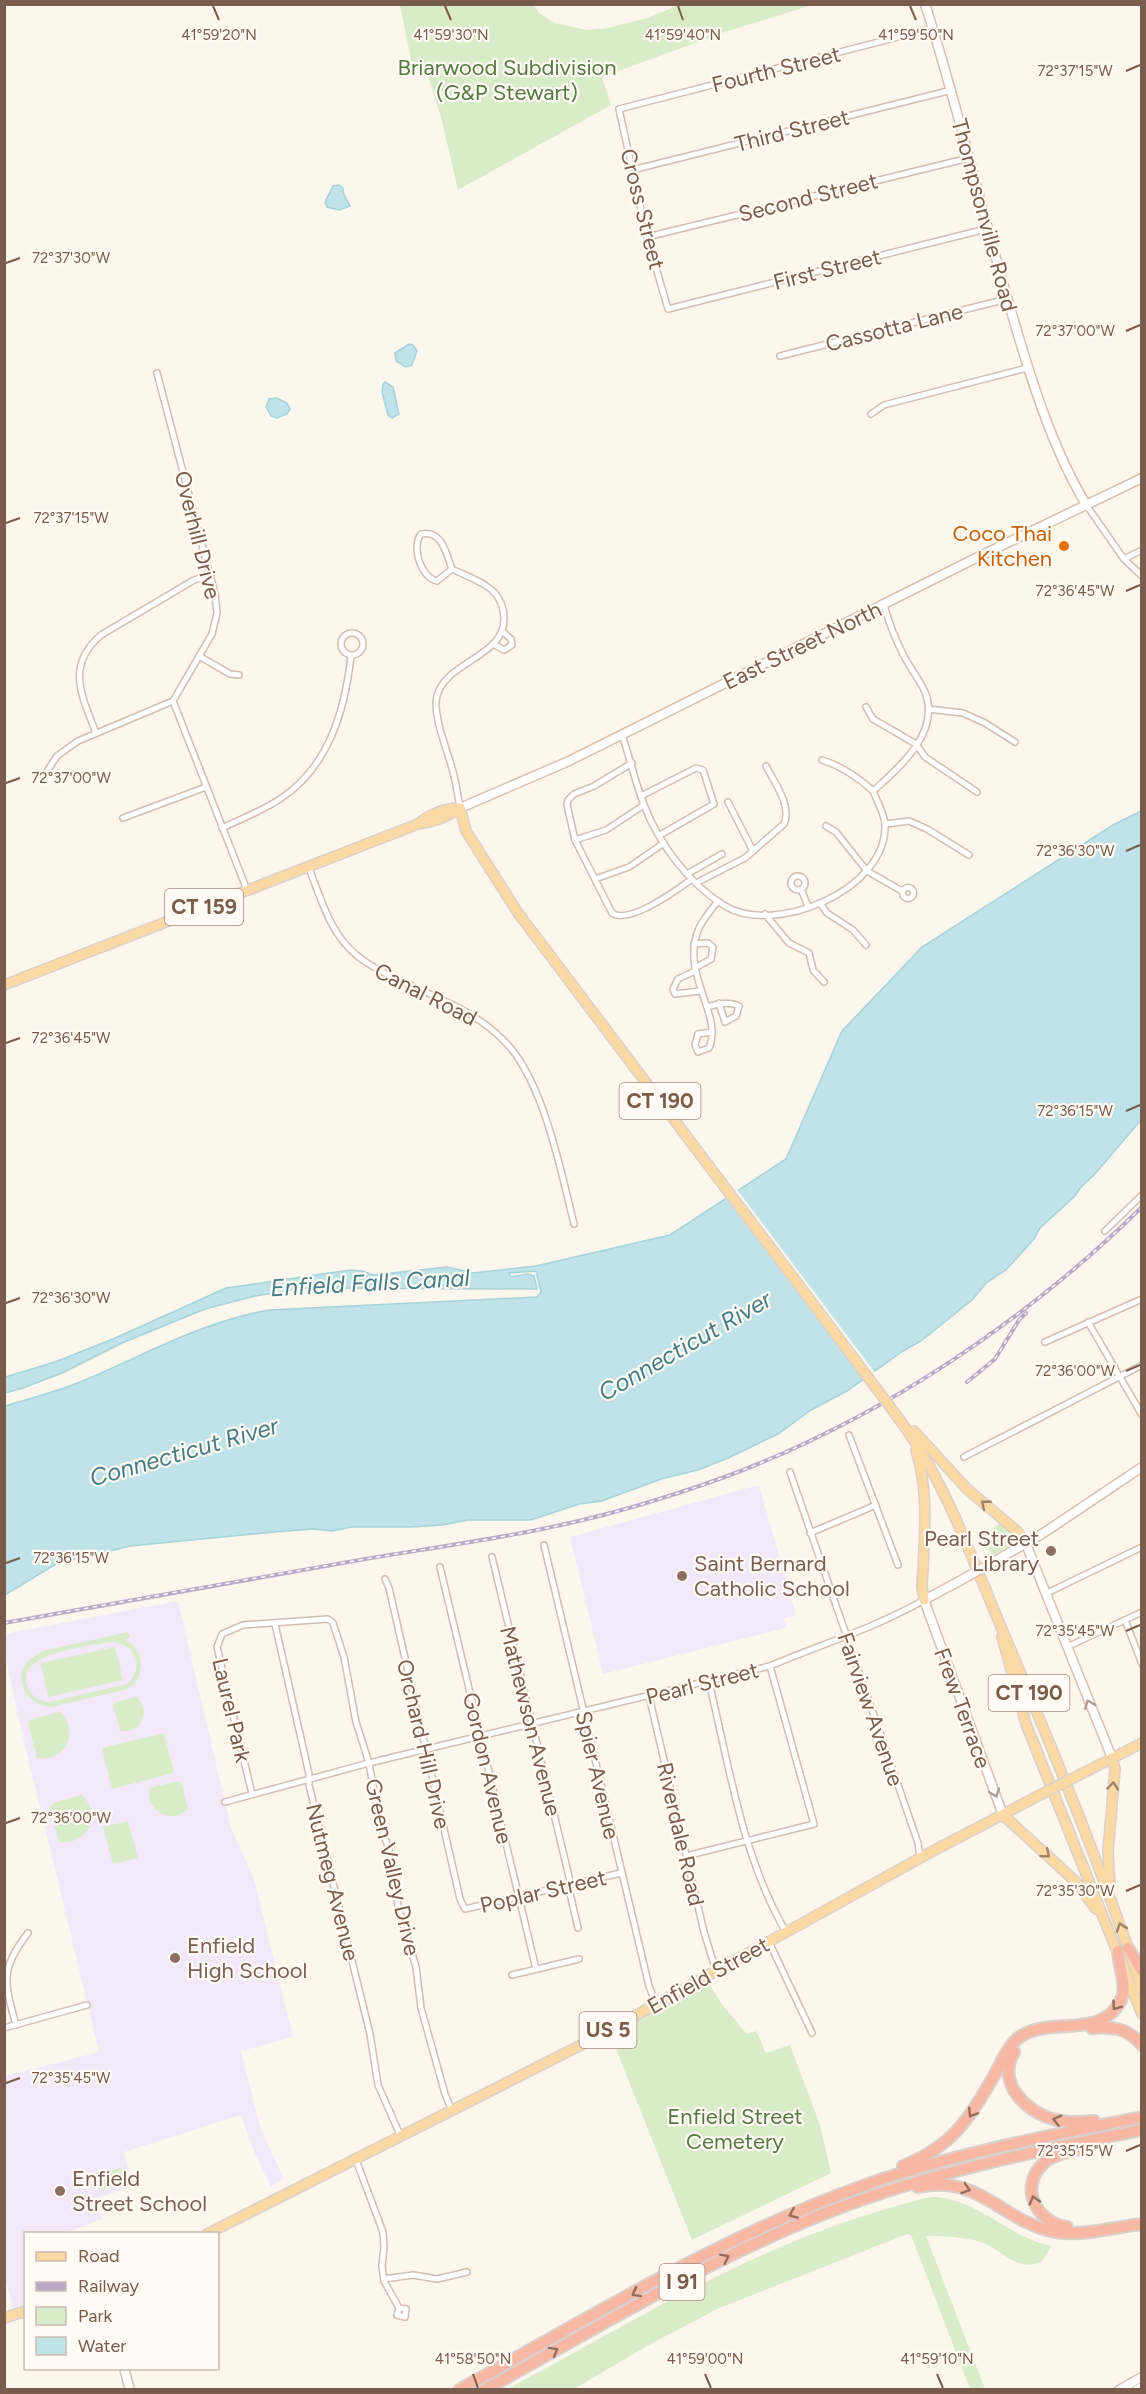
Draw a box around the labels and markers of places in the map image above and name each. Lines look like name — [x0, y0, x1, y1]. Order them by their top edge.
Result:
place label: Coco Thai Kitchen — [953, 520, 1052, 572]
marker: Coco Thai Kitchen — [1057, 539, 1071, 553]
place label: Pearl Street Library — [924, 1525, 1039, 1577]
marker: Pearl Street Library — [1044, 1544, 1058, 1558]
place label: Saint Bernard Catholic School — [694, 1550, 850, 1602]
marker: Saint Bernard Catholic School — [675, 1569, 689, 1583]
place label: Enfield High School — [187, 1932, 307, 1984]
marker: Enfield High School — [168, 1951, 182, 1965]
place label: Enfield Street School — [72, 2165, 207, 2217]
marker: Enfield Street School — [53, 2184, 67, 2198]

